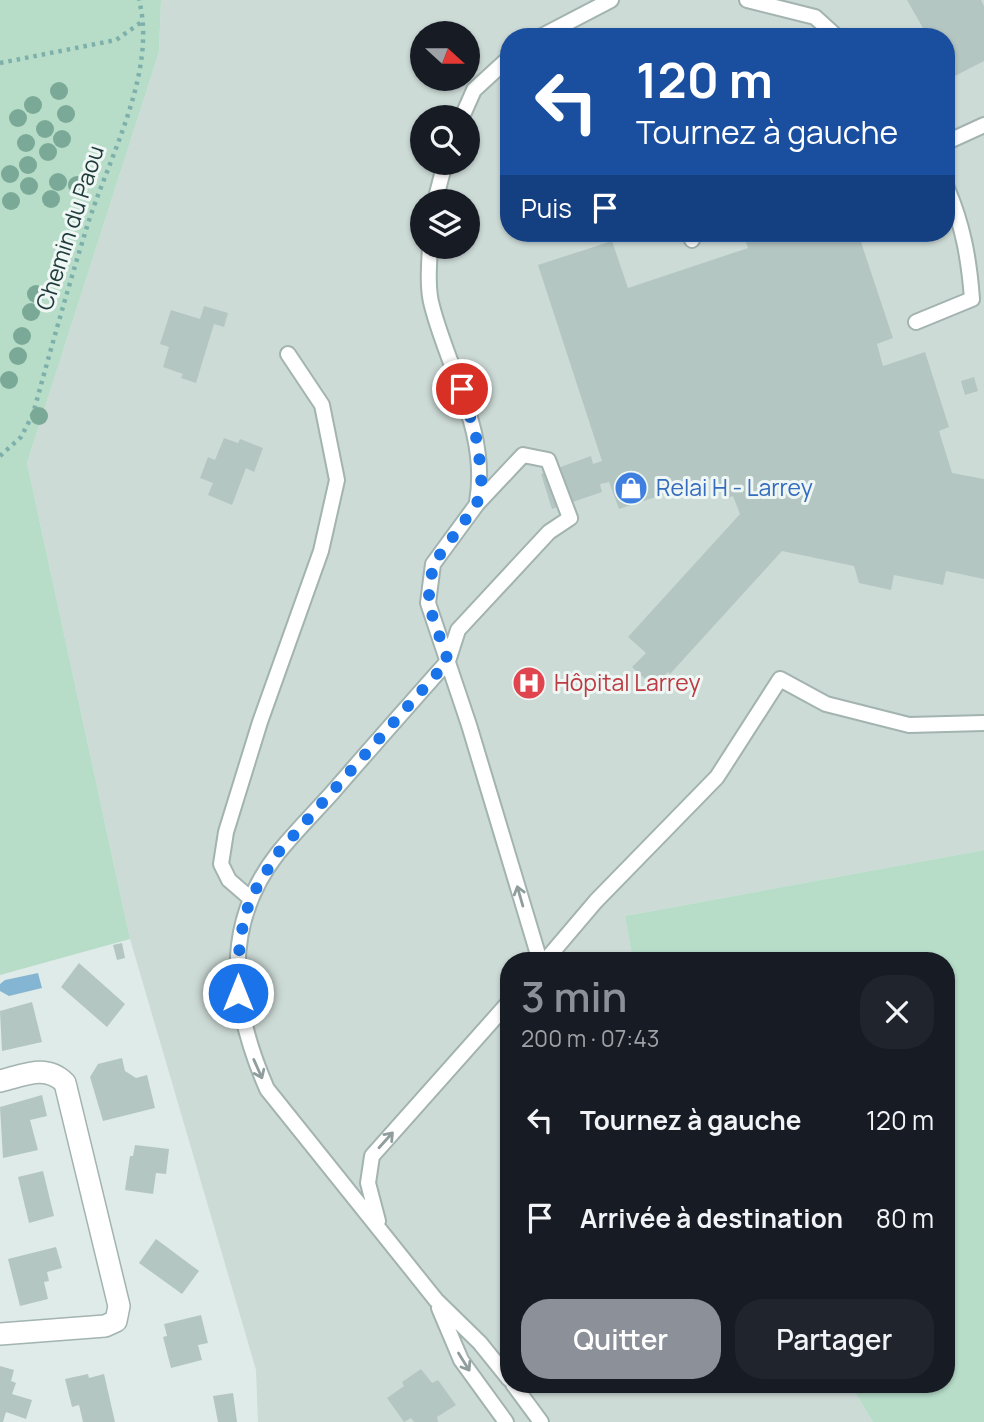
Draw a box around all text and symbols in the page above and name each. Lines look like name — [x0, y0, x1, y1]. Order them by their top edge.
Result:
north arrow — [410, 21, 480, 91]
map controls — [410, 21, 480, 259]
text: 120 m — [636, 46, 773, 113]
icon: left — [521, 56, 612, 147]
button: search — [410, 105, 480, 175]
text: Tournez à gauche — [636, 110, 898, 154]
street label: Chemin du Paou — [27, 141, 111, 314]
button: layers — [410, 189, 480, 259]
icon: arrive — [586, 189, 624, 227]
text: Puis — [521, 190, 572, 226]
pin — [432, 359, 492, 419]
icon: arrive — [443, 370, 481, 408]
shop icon: Relai H - Larrey — [612, 469, 650, 507]
place label: Relai H - Larrey — [656, 471, 813, 503]
hospital icon: Hôpital Larrey — [510, 664, 548, 702]
place label: Hôpital Larrey — [554, 666, 701, 698]
one-way arrow — [513, 885, 526, 907]
position arrow — [201, 956, 275, 1030]
text: 3 min — [521, 967, 627, 1025]
button: close — [860, 975, 934, 1049]
text: 200 m · 07:43 — [521, 1022, 659, 1054]
one-way arrow — [252, 1058, 265, 1079]
icon: left — [521, 1101, 559, 1139]
text: Tournez à gauche — [580, 1102, 801, 1138]
text: 120 m — [866, 1102, 934, 1138]
one-way arrow — [378, 1131, 394, 1149]
icon: arrive — [521, 1199, 559, 1237]
text: Arrivée à destination — [580, 1200, 843, 1236]
text: 80 m — [876, 1200, 934, 1236]
button: Quitter — [521, 1299, 721, 1379]
button: Partager — [735, 1299, 934, 1379]
one-way arrow — [457, 1352, 471, 1372]

